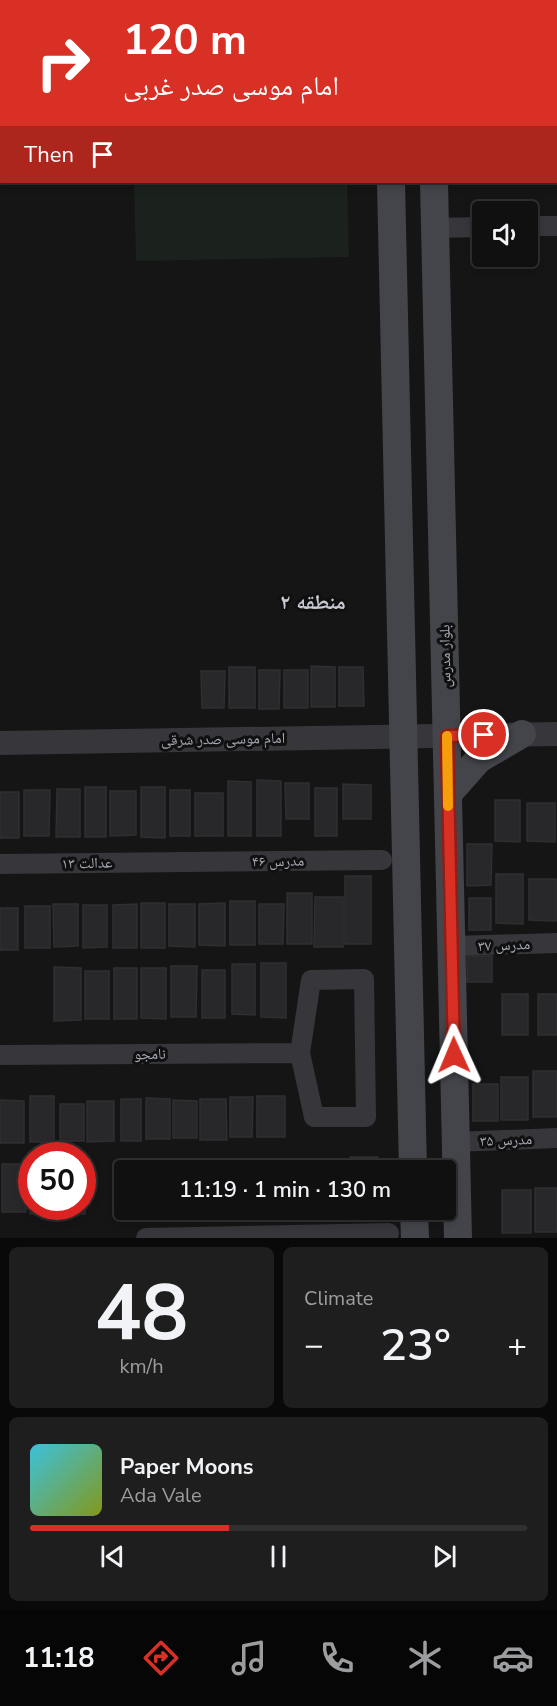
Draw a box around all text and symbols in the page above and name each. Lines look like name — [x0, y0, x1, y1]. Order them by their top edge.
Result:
text: 120 m — [123, 12, 247, 69]
icon: right — [24, 24, 102, 102]
text: امام موسی صدر غربی — [123, 68, 339, 105]
icon: arrive — [86, 138, 119, 171]
text: Then — [24, 140, 74, 170]
map controls — [472, 201, 538, 267]
button: sound — [472, 201, 538, 267]
district label: منطقه ۲ — [280, 588, 346, 616]
street label: بلوار مدرس — [434, 624, 456, 688]
pin — [458, 709, 509, 760]
icon: arrive — [467, 718, 500, 751]
street label: امام موسی صدر شرقی — [161, 728, 285, 750]
street label: مدرس ۴۶ — [252, 851, 304, 871]
street label: عدالت ۱۳ — [61, 853, 113, 873]
street label: مدرس ۳۷ — [478, 934, 531, 956]
position arrow — [422, 1023, 486, 1087]
street label: نامجو — [134, 1044, 166, 1064]
street label: مدرس ۳۵ — [480, 1129, 533, 1151]
speed limit sign: 50 — [18, 1142, 96, 1220]
text: 11:19 · 1 min · 130 m — [179, 1175, 391, 1205]
text: 48 — [95, 1260, 188, 1367]
text: Climate — [304, 1285, 373, 1312]
text: 23° — [380, 1315, 451, 1376]
text: − — [304, 1323, 324, 1368]
text: + — [507, 1323, 527, 1368]
text: km/h — [119, 1353, 164, 1380]
text: Paper Moons — [120, 1452, 254, 1482]
text: Ada Vale — [120, 1482, 202, 1509]
icon: previous — [96, 1540, 129, 1573]
icon: pause — [262, 1540, 295, 1573]
icon: next — [428, 1540, 461, 1573]
icon: directions — [140, 1637, 182, 1679]
icon: music — [228, 1637, 270, 1679]
icon: phone — [316, 1637, 358, 1679]
icon: climate — [404, 1637, 446, 1679]
icon: car — [492, 1637, 534, 1679]
text: 11:18 — [23, 1640, 94, 1677]

